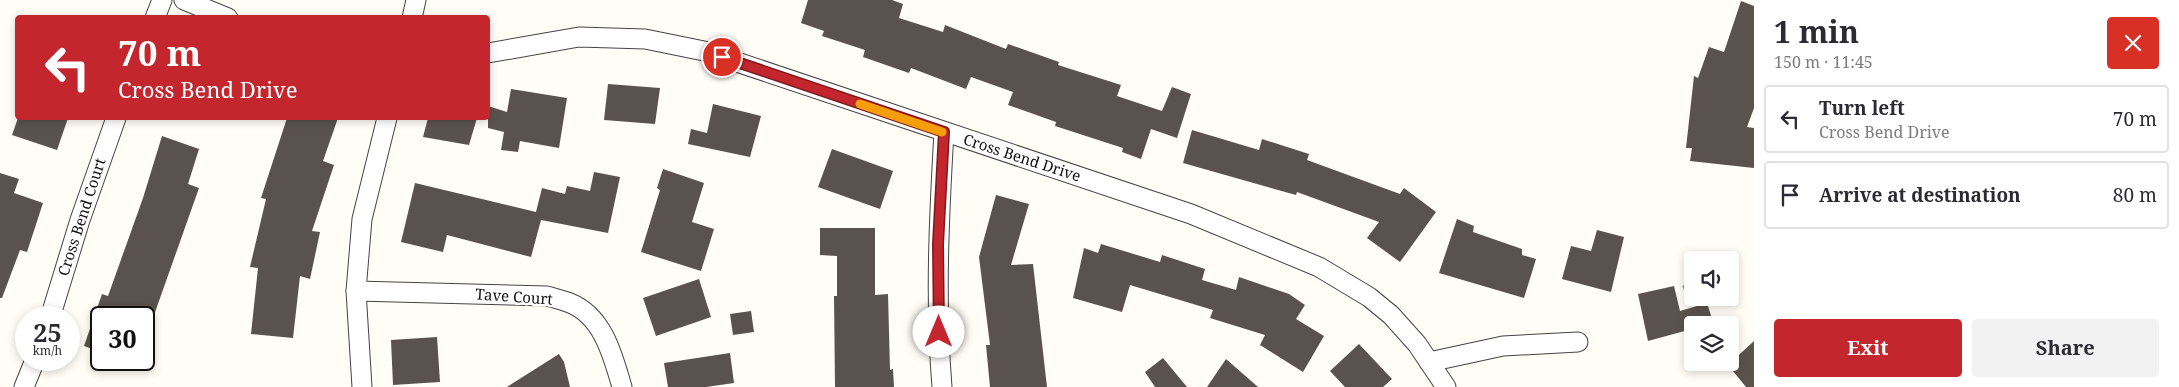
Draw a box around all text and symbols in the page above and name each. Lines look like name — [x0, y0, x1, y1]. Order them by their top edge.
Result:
text: 1 min — [1774, 11, 1859, 52]
button: close — [2107, 17, 2159, 69]
text: 70 m — [118, 29, 201, 76]
icon: left — [35, 35, 100, 100]
pin — [701, 36, 743, 78]
icon: arrive — [708, 43, 736, 71]
text: 150 m · 11:45 — [1774, 51, 1873, 73]
text: Cross Bend Drive — [118, 74, 298, 104]
text: Turn left — [1819, 95, 1905, 121]
icon: left — [1776, 105, 1804, 133]
text: 70 m — [2113, 106, 2157, 132]
text: Cross Bend Drive — [1819, 121, 1950, 143]
street label: Cross Bend Drive — [961, 129, 1084, 185]
street label: Cross Bend Court — [53, 155, 110, 278]
icon: arrive — [1776, 181, 1804, 209]
text: Arrive at destination — [1819, 182, 2021, 208]
text: 80 m — [2113, 182, 2157, 208]
map controls — [1684, 251, 1739, 371]
button: sound — [1684, 251, 1739, 306]
street label: Tave Court — [475, 283, 553, 309]
position arrow — [912, 305, 964, 357]
speed limit sign: 30 — [90, 306, 155, 371]
text: 25 — [33, 315, 62, 349]
button: layers — [1684, 316, 1739, 371]
button: Exit — [1774, 319, 1962, 377]
button: Share — [1972, 319, 2159, 377]
text: km/h — [33, 342, 62, 359]

